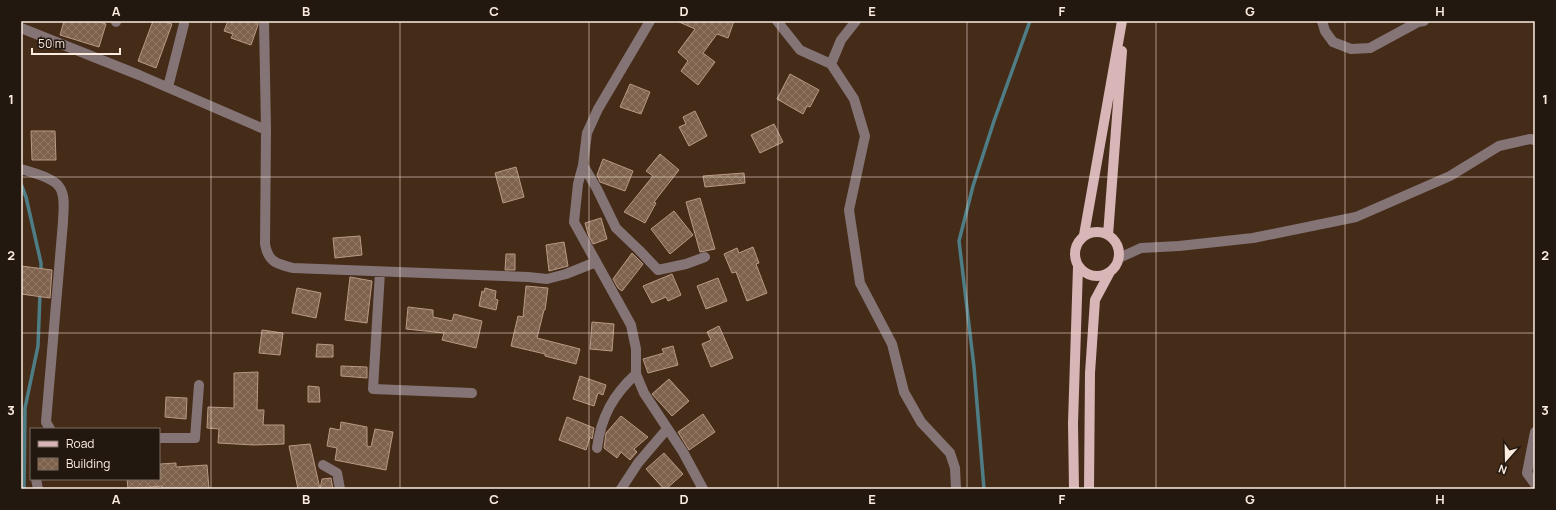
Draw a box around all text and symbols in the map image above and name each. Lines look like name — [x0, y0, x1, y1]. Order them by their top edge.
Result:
text: A — [112, 2, 121, 20]
text: B — [302, 2, 310, 20]
text: C — [489, 2, 499, 20]
text: D — [679, 2, 689, 20]
text: E — [868, 2, 876, 20]
text: F — [1059, 2, 1066, 20]
text: G — [1245, 2, 1255, 20]
text: H — [1435, 2, 1445, 20]
scale bar — [32, 30, 120, 56]
text: 50 m — [38, 35, 65, 52]
text: 1 — [8, 90, 14, 108]
text: 1 — [1542, 90, 1548, 108]
text: 2 — [7, 246, 15, 264]
text: 2 — [1541, 246, 1549, 264]
text: 3 — [7, 401, 15, 419]
text: 3 — [1541, 401, 1549, 419]
legend — [30, 428, 160, 480]
text: Road — [66, 435, 94, 452]
north arrow — [1486, 440, 1526, 480]
text: Building — [66, 455, 110, 472]
text: N — [1496, 461, 1509, 478]
text: A — [112, 490, 121, 508]
text: B — [302, 490, 310, 508]
text: C — [489, 490, 499, 508]
text: D — [679, 490, 689, 508]
text: E — [868, 490, 876, 508]
text: F — [1059, 490, 1066, 508]
text: G — [1245, 490, 1255, 508]
text: H — [1435, 490, 1445, 508]

